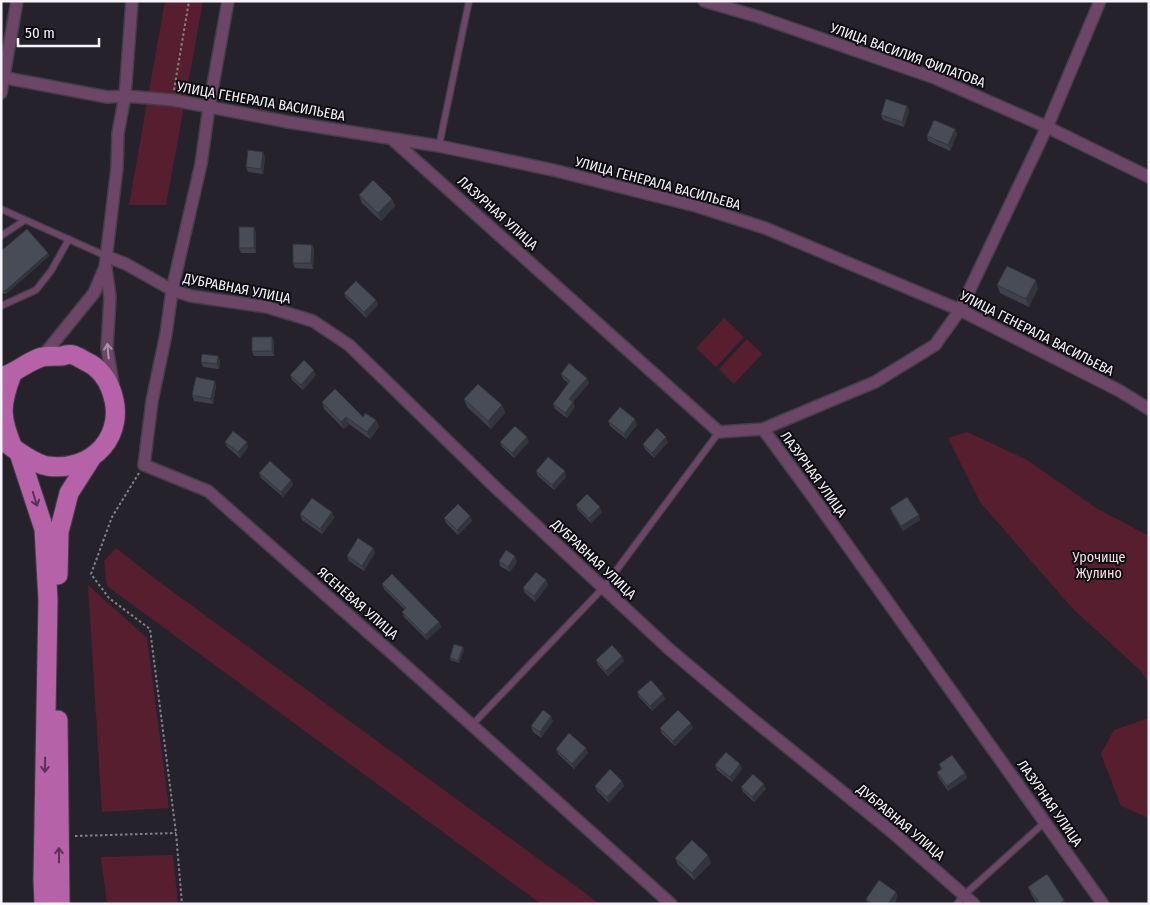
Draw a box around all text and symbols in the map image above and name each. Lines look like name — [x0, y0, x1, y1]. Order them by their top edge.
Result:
scale bar — [18, 15, 99, 47]
street label: УЛИЦА ВАСИЛИЯ ФИЛАТОВА — [827, 19, 988, 92]
text: 50 m — [25, 24, 55, 42]
street label: УЛИЦА ГЕНЕРАЛА ВАСИЛЬЕВА — [174, 78, 347, 125]
street label: УЛИЦА ГЕНЕРАЛА ВАСИЛЬЕВА — [572, 153, 743, 214]
street label: ЛАЗУРНАЯ УЛИЦА — [454, 173, 542, 254]
street label: ДУБРАВНАЯ УЛИЦА — [181, 270, 293, 307]
street label: УЛИЦА ГЕНЕРАЛА ВАСИЛЬЕВА — [956, 287, 1117, 380]
one-way arrow — [103, 343, 113, 359]
street label: ЛАЗУРНАЯ УЛИЦА — [777, 428, 851, 521]
one-way arrow — [31, 491, 40, 506]
street label: ДУБРАВНАЯ УЛИЦА — [547, 515, 640, 603]
park label: Урочище Жулино — [1072, 549, 1126, 582]
street label: ЯСЕНЕВАЯ УЛИЦА — [314, 564, 402, 643]
one-way arrow — [40, 756, 50, 773]
street label: ЛАЗУРНАЯ УЛИЦА — [1013, 757, 1086, 850]
street label: ДУБРАВНАЯ УЛИЦА — [853, 780, 948, 864]
one-way arrow — [54, 847, 64, 864]

